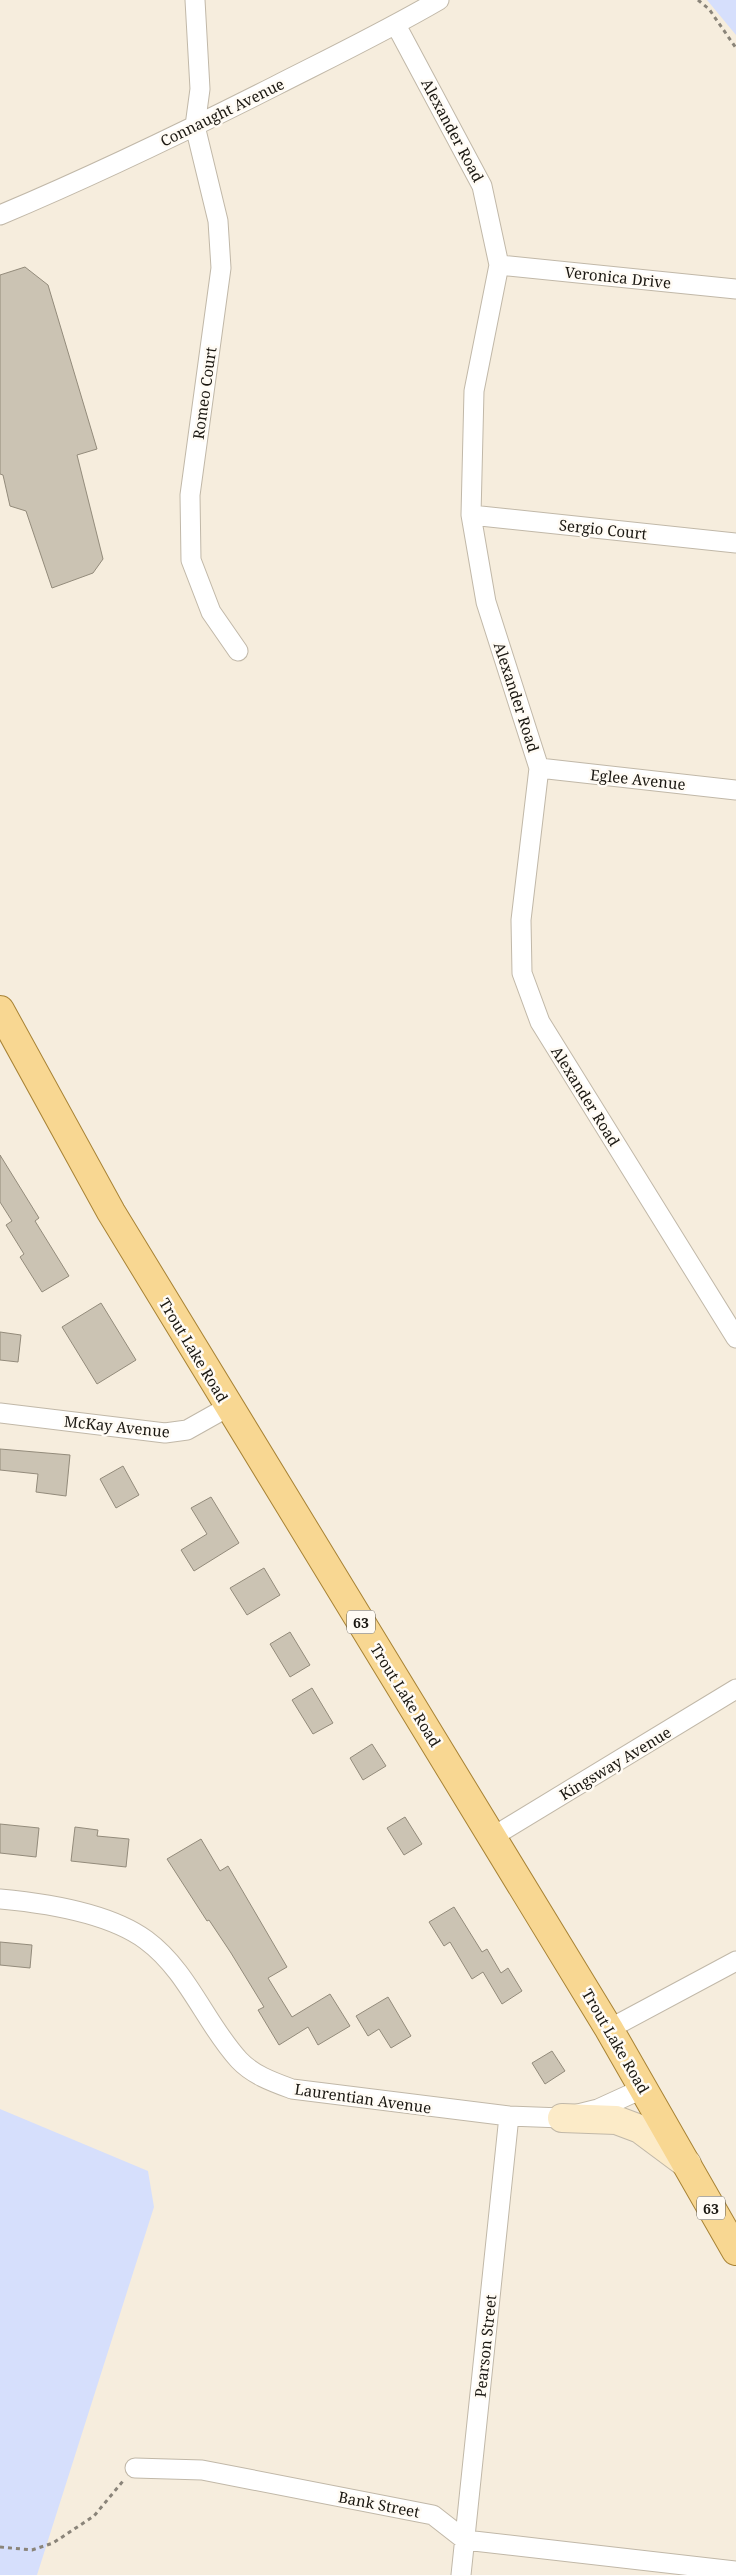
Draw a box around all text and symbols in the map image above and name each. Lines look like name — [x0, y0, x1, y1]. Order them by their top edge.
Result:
street label: Connaught Avenue — [157, 73, 287, 151]
street label: Alexander Road — [417, 75, 489, 185]
street label: Veronica Drive — [564, 261, 672, 293]
street label: Romeo Court — [188, 346, 220, 440]
street label: Sergio Court — [558, 514, 648, 544]
street label: Alexander Road — [490, 640, 544, 754]
street label: Eglee Avenue — [589, 764, 687, 794]
street label: Alexander Road — [547, 1042, 625, 1150]
street label: Trout Lake Road — [155, 1294, 233, 1406]
street label: McKay Avenue — [63, 1411, 171, 1441]
road number: 63 — [347, 1610, 375, 1634]
street label: Trout Lake Road — [366, 1640, 446, 1750]
street label: Kingsway Avenue — [555, 1722, 675, 1804]
street label: Trout Lake Road — [578, 1985, 654, 2097]
street label: Laurentian Avenue — [293, 2079, 433, 2117]
road number: 63 — [697, 2196, 725, 2220]
street label: Pearson Street — [470, 2294, 500, 2398]
street label: Bank Street — [337, 2486, 421, 2522]

